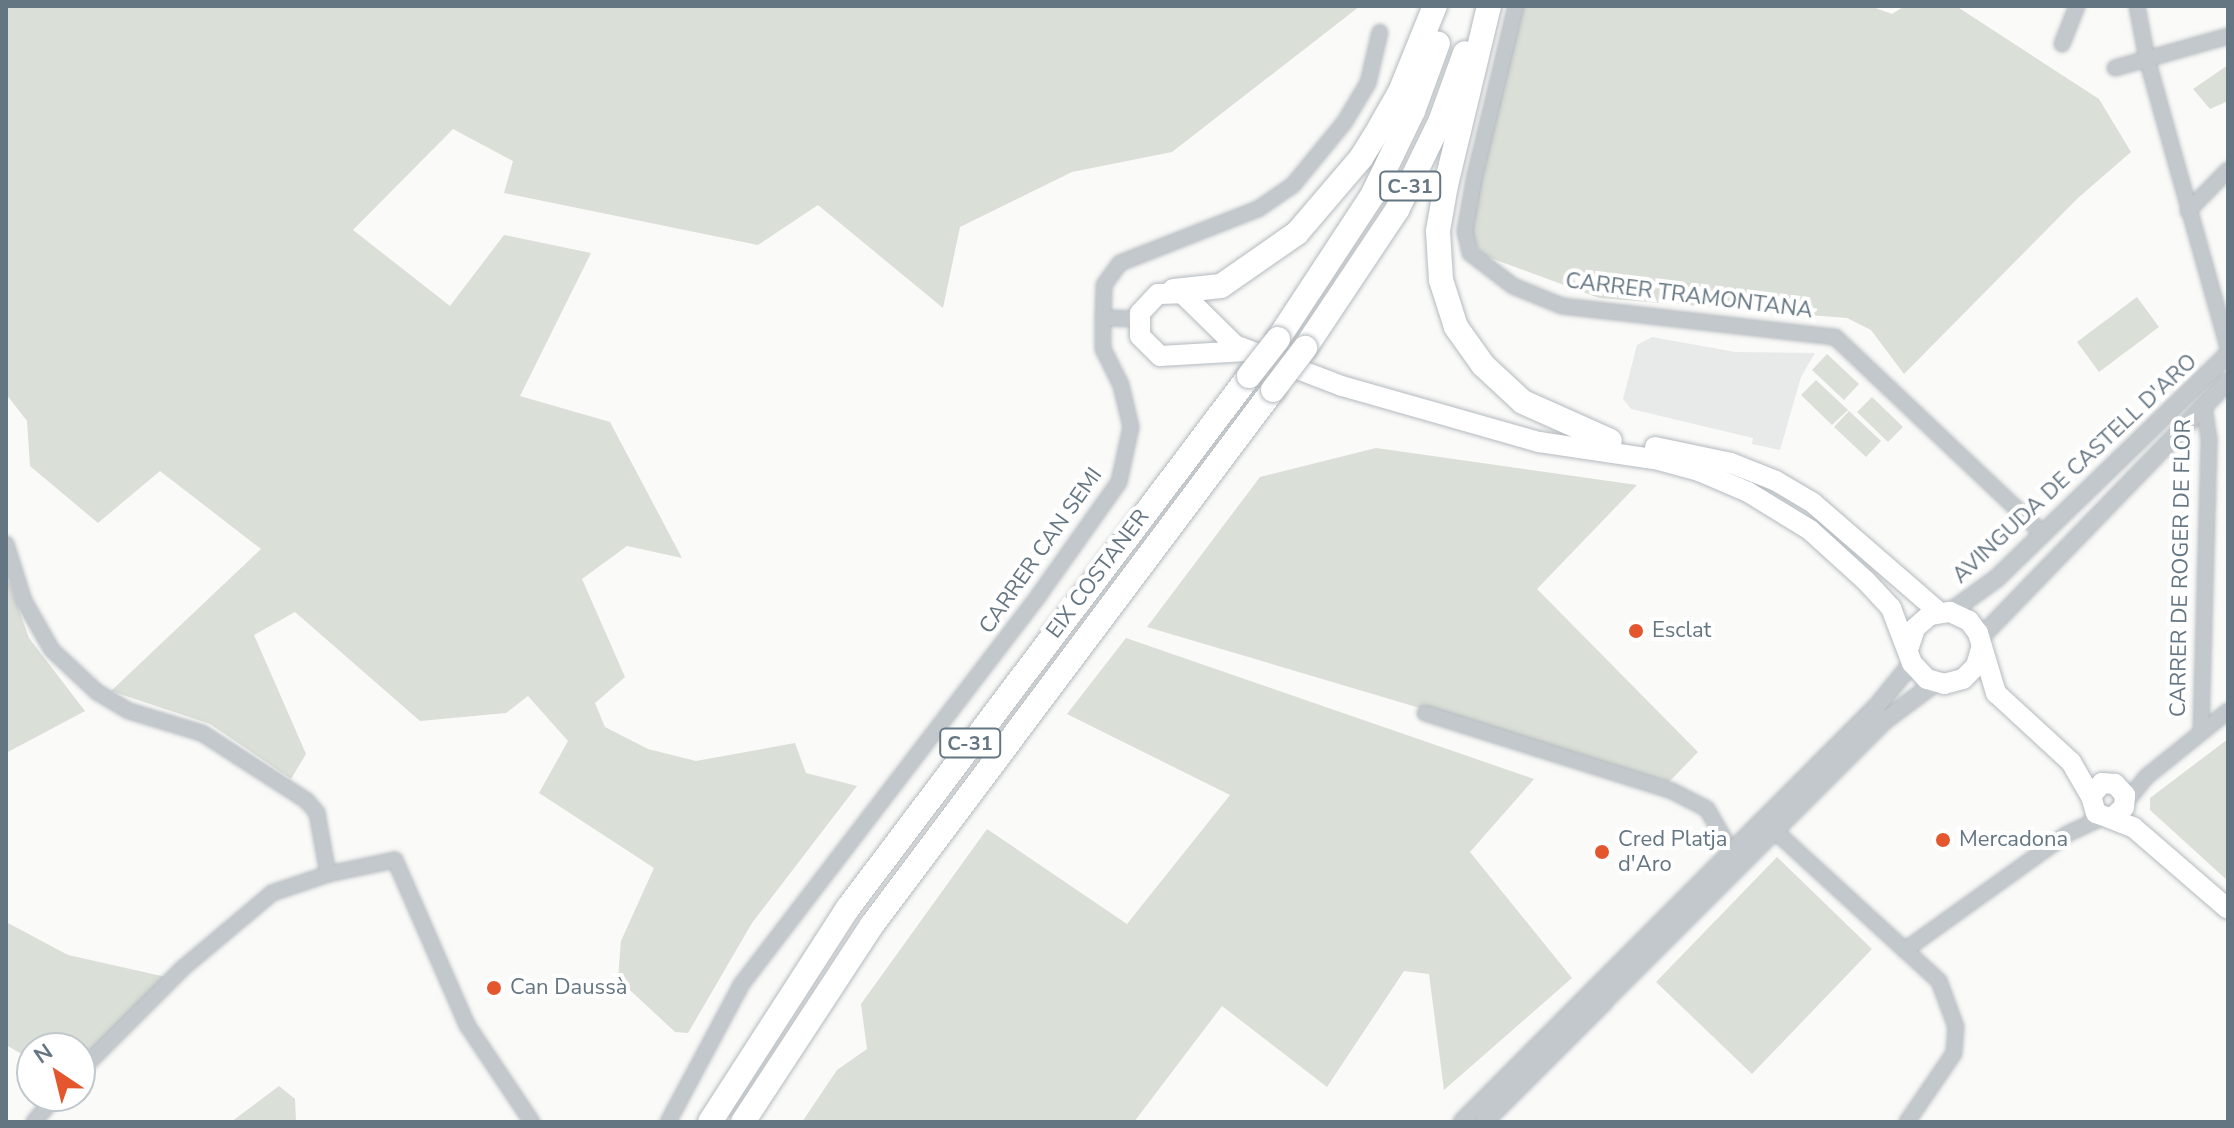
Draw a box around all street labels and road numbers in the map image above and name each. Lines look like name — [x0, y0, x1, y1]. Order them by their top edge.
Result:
road number: C-31 — [1378, 170, 1442, 202]
street label: CARRER TRAMONTANA — [1564, 268, 1814, 324]
street label: AVINGUDA DE CASTELL D'ARO — [1947, 349, 2203, 589]
street label: CARRER DE ROGER DE FLOR — [2165, 419, 2197, 717]
street label: CARRER CAN SEMI — [974, 463, 1108, 639]
street label: EIX COSTANER — [1041, 504, 1155, 644]
road number: C-31 — [938, 727, 1002, 759]

